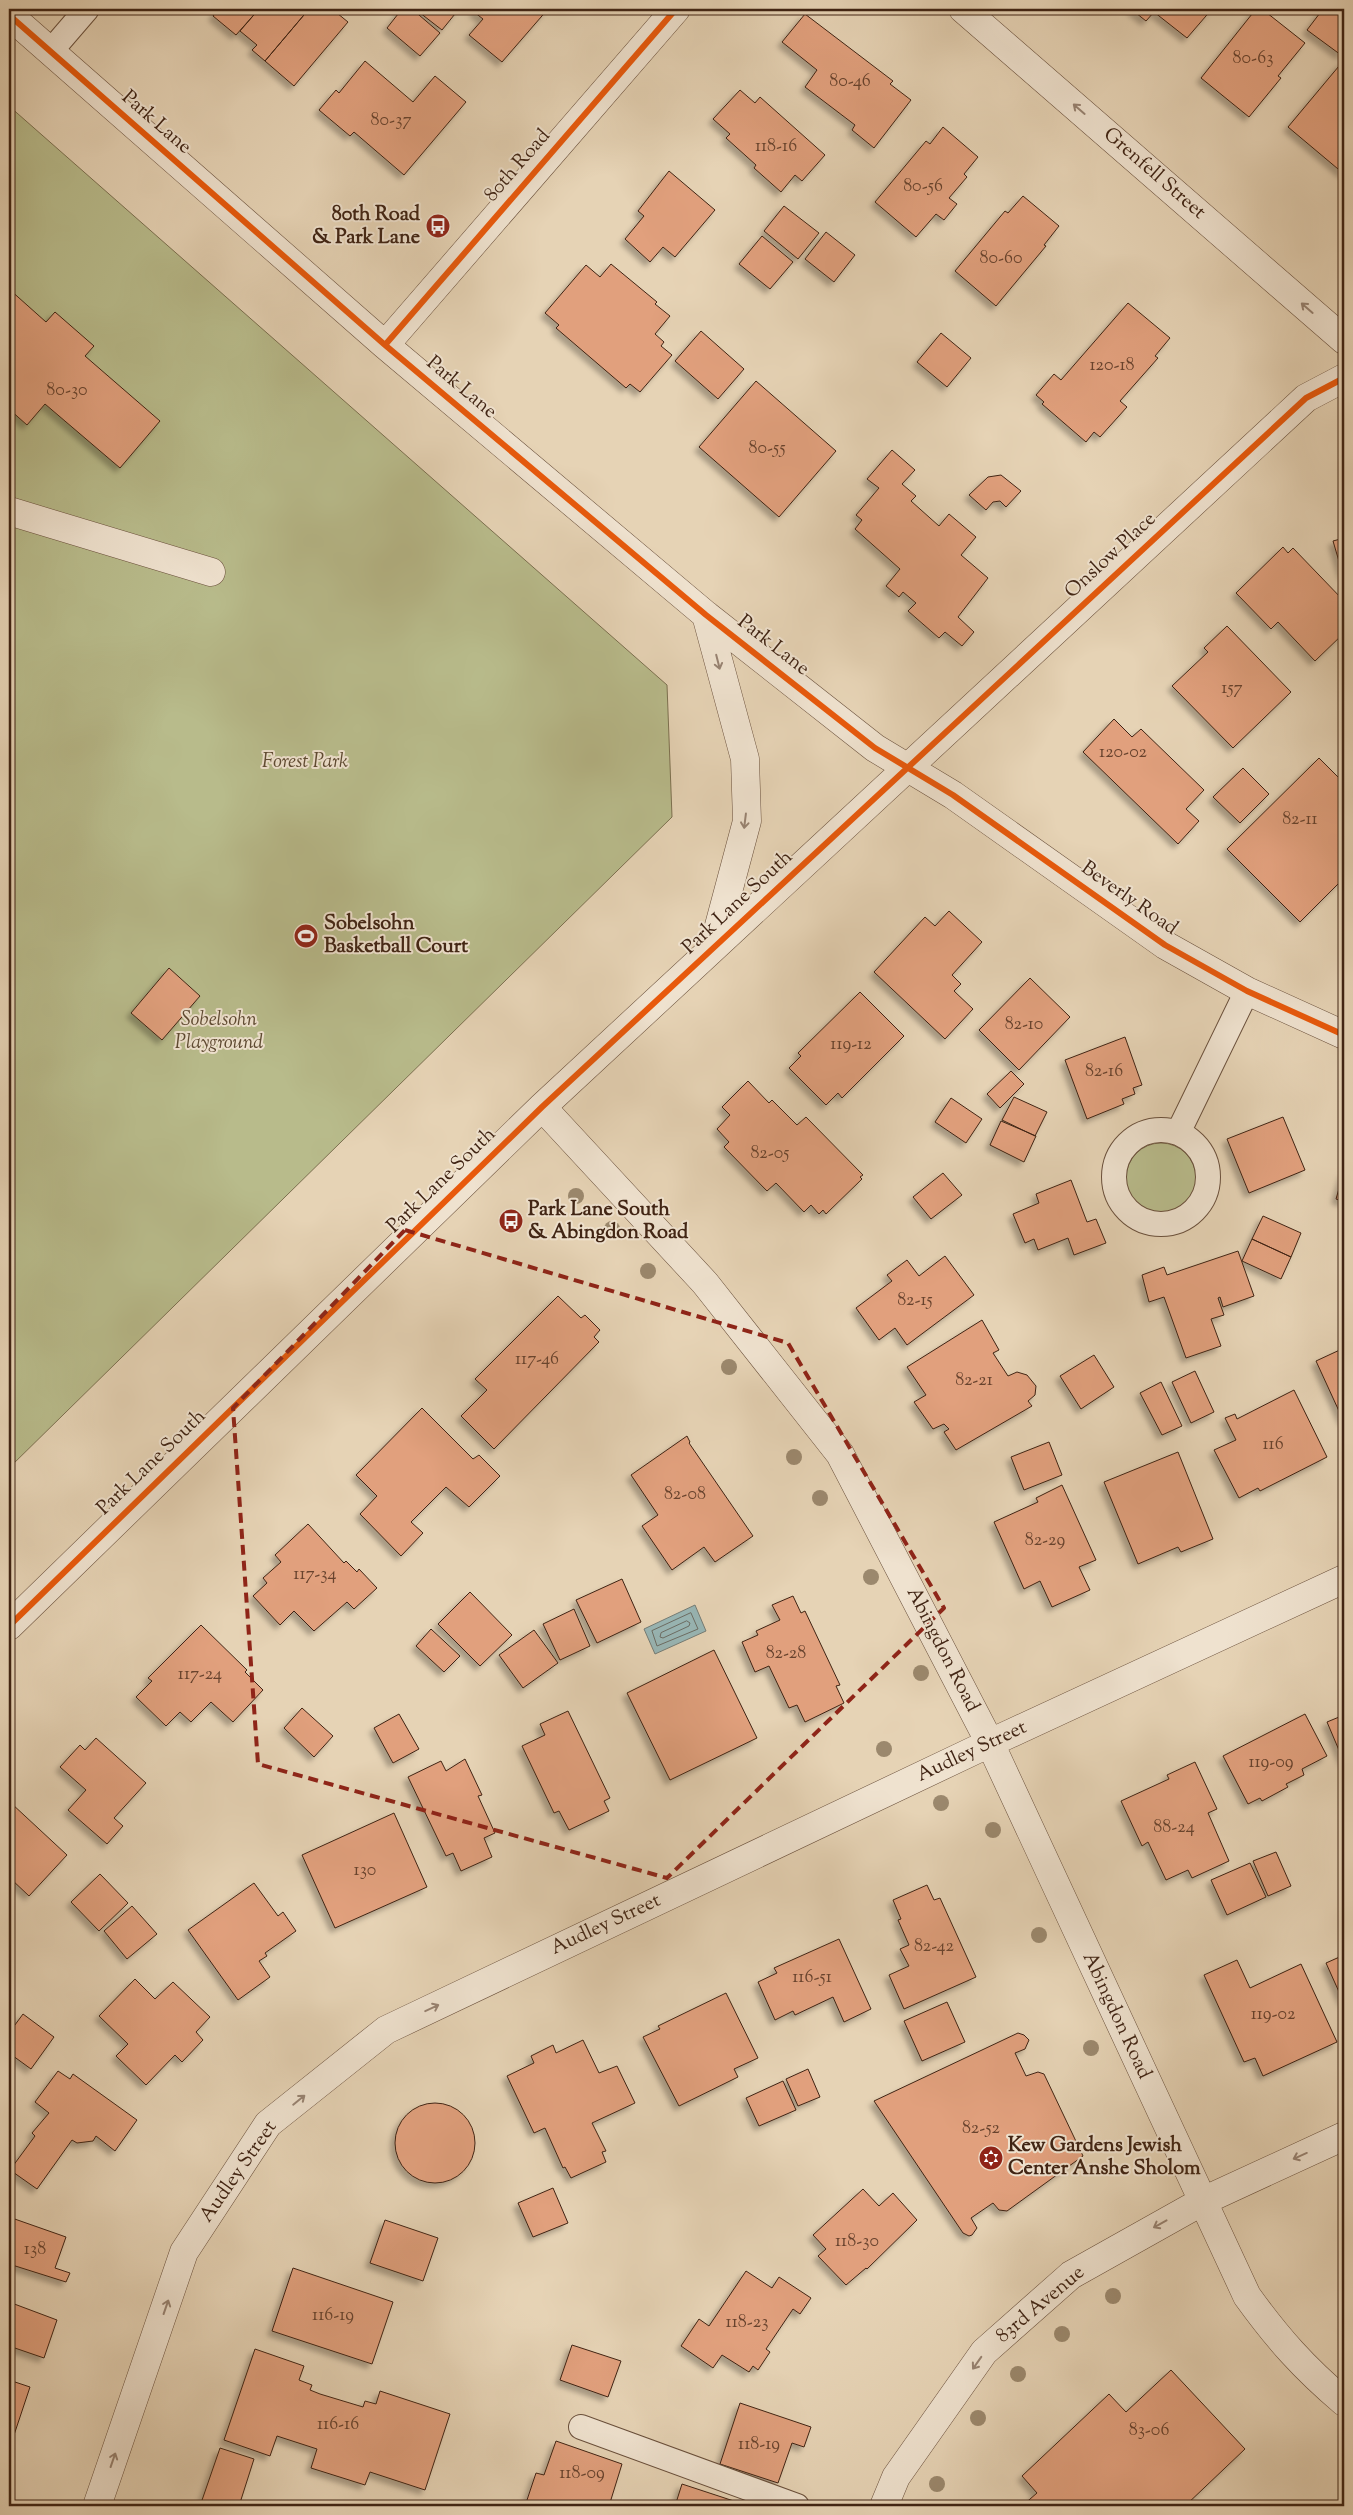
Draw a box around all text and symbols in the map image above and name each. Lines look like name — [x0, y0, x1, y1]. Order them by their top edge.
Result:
house number: 80-63 — [1233, 46, 1273, 72]
house number: 80-46 — [829, 69, 871, 95]
street label: Park Lane — [115, 84, 197, 162]
one-way arrow — [1073, 104, 1086, 115]
house number: 80-37 — [371, 108, 411, 134]
street label: Grenfell Street — [1096, 121, 1212, 227]
street label: 80th Road — [478, 123, 558, 209]
house number: 118-16 — [755, 134, 797, 160]
house number: 80-56 — [903, 174, 943, 200]
place label: 80th Road & Park Lane — [312, 201, 421, 253]
bus stop icon: 80th Road & Park Lane — [425, 213, 451, 239]
house number: 80-60 — [979, 246, 1023, 272]
one-way arrow — [1301, 302, 1314, 313]
street label: Park Lane — [419, 350, 503, 426]
house number: 120-18 — [1089, 353, 1135, 379]
house number: 80-30 — [46, 378, 88, 404]
house number: 80-55 — [748, 436, 786, 462]
street label: Onslow Place — [1059, 506, 1163, 606]
street label: Park Lane — [731, 608, 815, 684]
one-way arrow — [714, 654, 724, 670]
house number: 157 — [1221, 676, 1243, 702]
house number: 120-02 — [1099, 740, 1148, 766]
park label: Forest Park — [262, 748, 348, 777]
house number: 82-11 — [1282, 807, 1318, 833]
one-way arrow — [740, 812, 750, 828]
street label: Park Lane South — [676, 844, 800, 962]
street label: Beverly Road — [1074, 855, 1184, 943]
place label: Sobelsohn Basketball Court — [324, 910, 468, 962]
sports icon: Sobelsohn Basketball Court — [293, 923, 319, 949]
park label: Sobelsohn Playground — [175, 1006, 263, 1058]
house number: 82-10 — [1005, 1012, 1043, 1038]
house number: 119-12 — [830, 1032, 872, 1058]
house number: 82-16 — [1085, 1059, 1123, 1085]
street label: Park Lane South — [381, 1121, 503, 1241]
house number: 82-05 — [750, 1141, 790, 1167]
place label: Park Lane South & Abingdon Road — [528, 1196, 689, 1248]
bus stop icon: Park Lane South & Abingdon Road — [498, 1208, 524, 1234]
house number: 82-15 — [897, 1288, 933, 1314]
house number: 117-46 — [515, 1347, 559, 1373]
house number: 82-21 — [955, 1368, 993, 1394]
street label: Park Lane South — [91, 1403, 213, 1523]
house number: 116 — [1262, 1432, 1284, 1458]
house number: 82-08 — [664, 1482, 706, 1508]
house number: 82-29 — [1025, 1528, 1065, 1554]
house number: 117-34 — [293, 1562, 337, 1588]
street label: Abingdon Road — [898, 1582, 986, 1718]
house number: 82-28 — [766, 1641, 806, 1667]
house number: 117-24 — [178, 1662, 222, 1688]
street label: Audley Street — [912, 1714, 1032, 1790]
house number: 119-09 — [1248, 1750, 1294, 1776]
house number: 88-24 — [1153, 1815, 1195, 1841]
house number: 130 — [354, 1858, 376, 1884]
street label: Audley Street — [546, 1887, 666, 1963]
house number: 82-42 — [914, 1934, 955, 1960]
street label: Abingdon Road — [1074, 1948, 1158, 2084]
house number: 116-51 — [792, 1965, 832, 1991]
house number: 119-02 — [1251, 2002, 1296, 2028]
one-way arrow — [424, 2003, 439, 2012]
one-way arrow — [292, 2094, 305, 2105]
street label: Audley Street — [193, 2115, 285, 2229]
house number: 82-52 — [962, 2116, 1001, 2142]
place label: Kew Gardens Jewish Center Anshe Sholom — [1008, 2132, 1201, 2184]
synagogue icon: Kew Gardens Jewish Center Anshe Sholom — [978, 2145, 1004, 2171]
one-way arrow — [1293, 2152, 1308, 2161]
one-way arrow — [1153, 2220, 1168, 2229]
house number: 118-30 — [835, 2229, 879, 2255]
house number: 138 — [24, 2237, 46, 2263]
street label: 83rd Avenue — [990, 2259, 1092, 2351]
one-way arrow — [161, 2299, 171, 2315]
house number: 116-19 — [312, 2303, 354, 2329]
house number: 118-23 — [726, 2310, 768, 2336]
one-way arrow — [971, 2356, 982, 2370]
house number: 116-16 — [317, 2412, 359, 2438]
house number: 83-06 — [1129, 2418, 1169, 2444]
house number: 118-19 — [738, 2432, 780, 2458]
one-way arrow — [109, 2453, 118, 2468]
house number: 118-09 — [559, 2461, 605, 2487]

